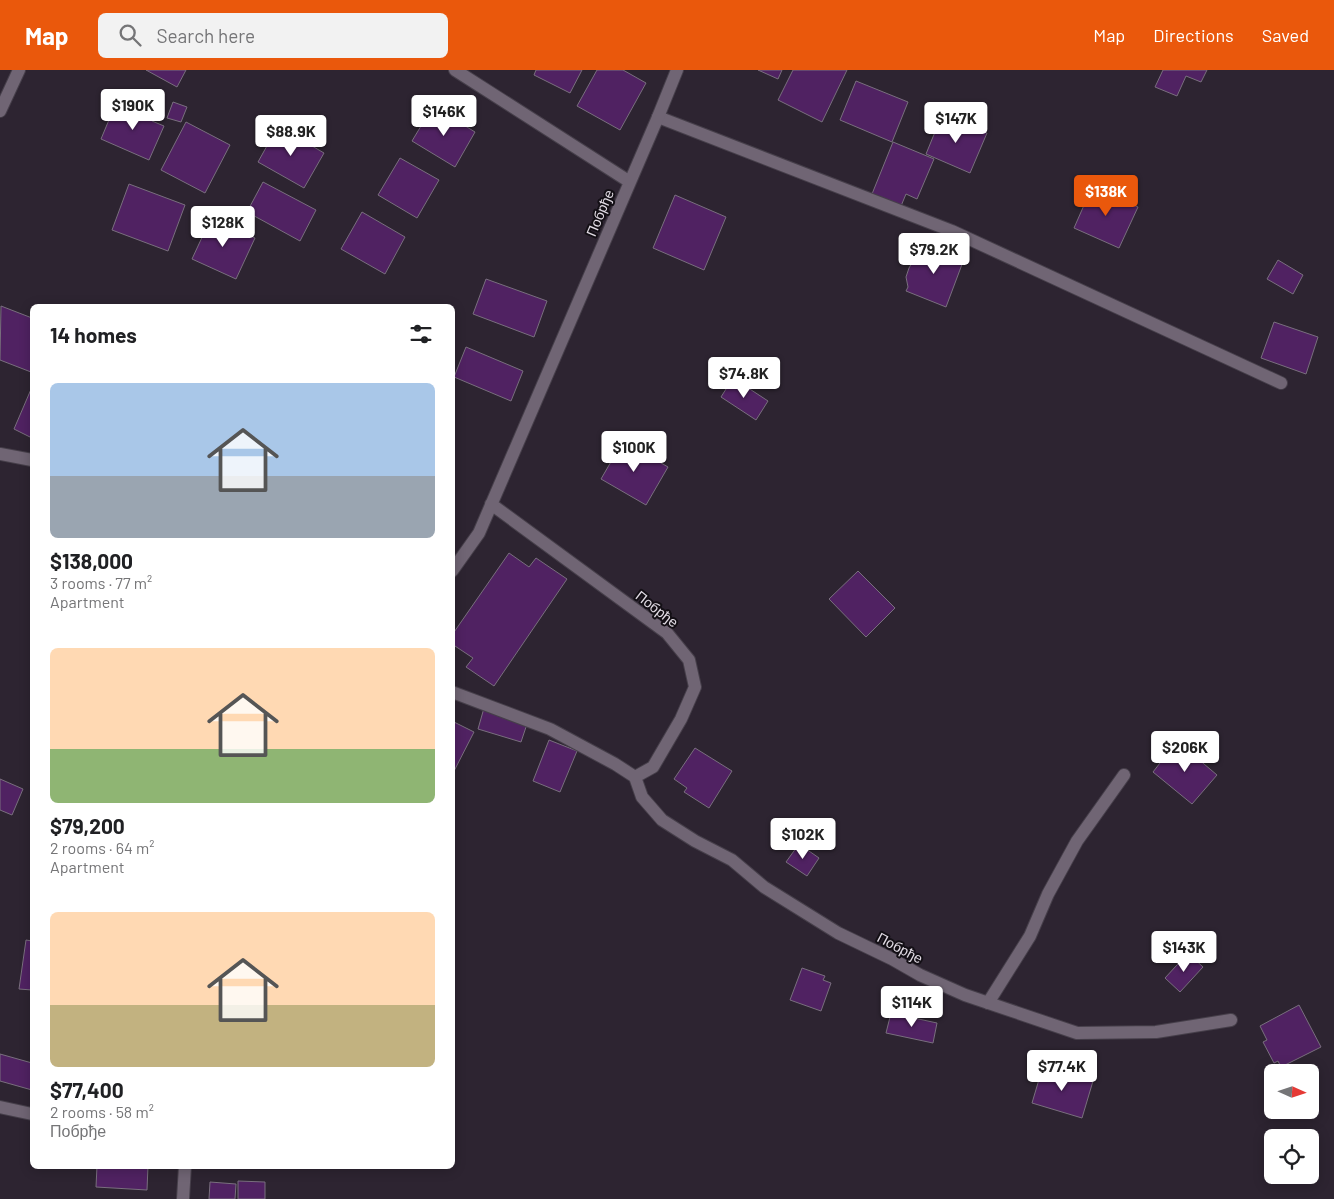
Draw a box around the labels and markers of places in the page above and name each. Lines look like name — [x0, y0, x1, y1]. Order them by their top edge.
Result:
pin: $190K — [98, 88, 168, 131]
pin: $146K — [409, 94, 479, 137]
pin: $147K — [921, 102, 991, 144]
pin: $88.9K — [250, 114, 332, 157]
pin: $138K — [1071, 174, 1141, 217]
pin: $128K — [188, 206, 258, 248]
pin: $79.2K — [893, 232, 975, 275]
pin: $74.8K — [703, 356, 785, 399]
pin: $100K — [599, 430, 669, 473]
pin: $206K — [1150, 730, 1220, 773]
pin: $102K — [768, 818, 838, 860]
pin: $143K — [1149, 930, 1219, 973]
pin: $114K — [877, 986, 947, 1028]
pin: $77.4K — [1021, 1050, 1103, 1092]

